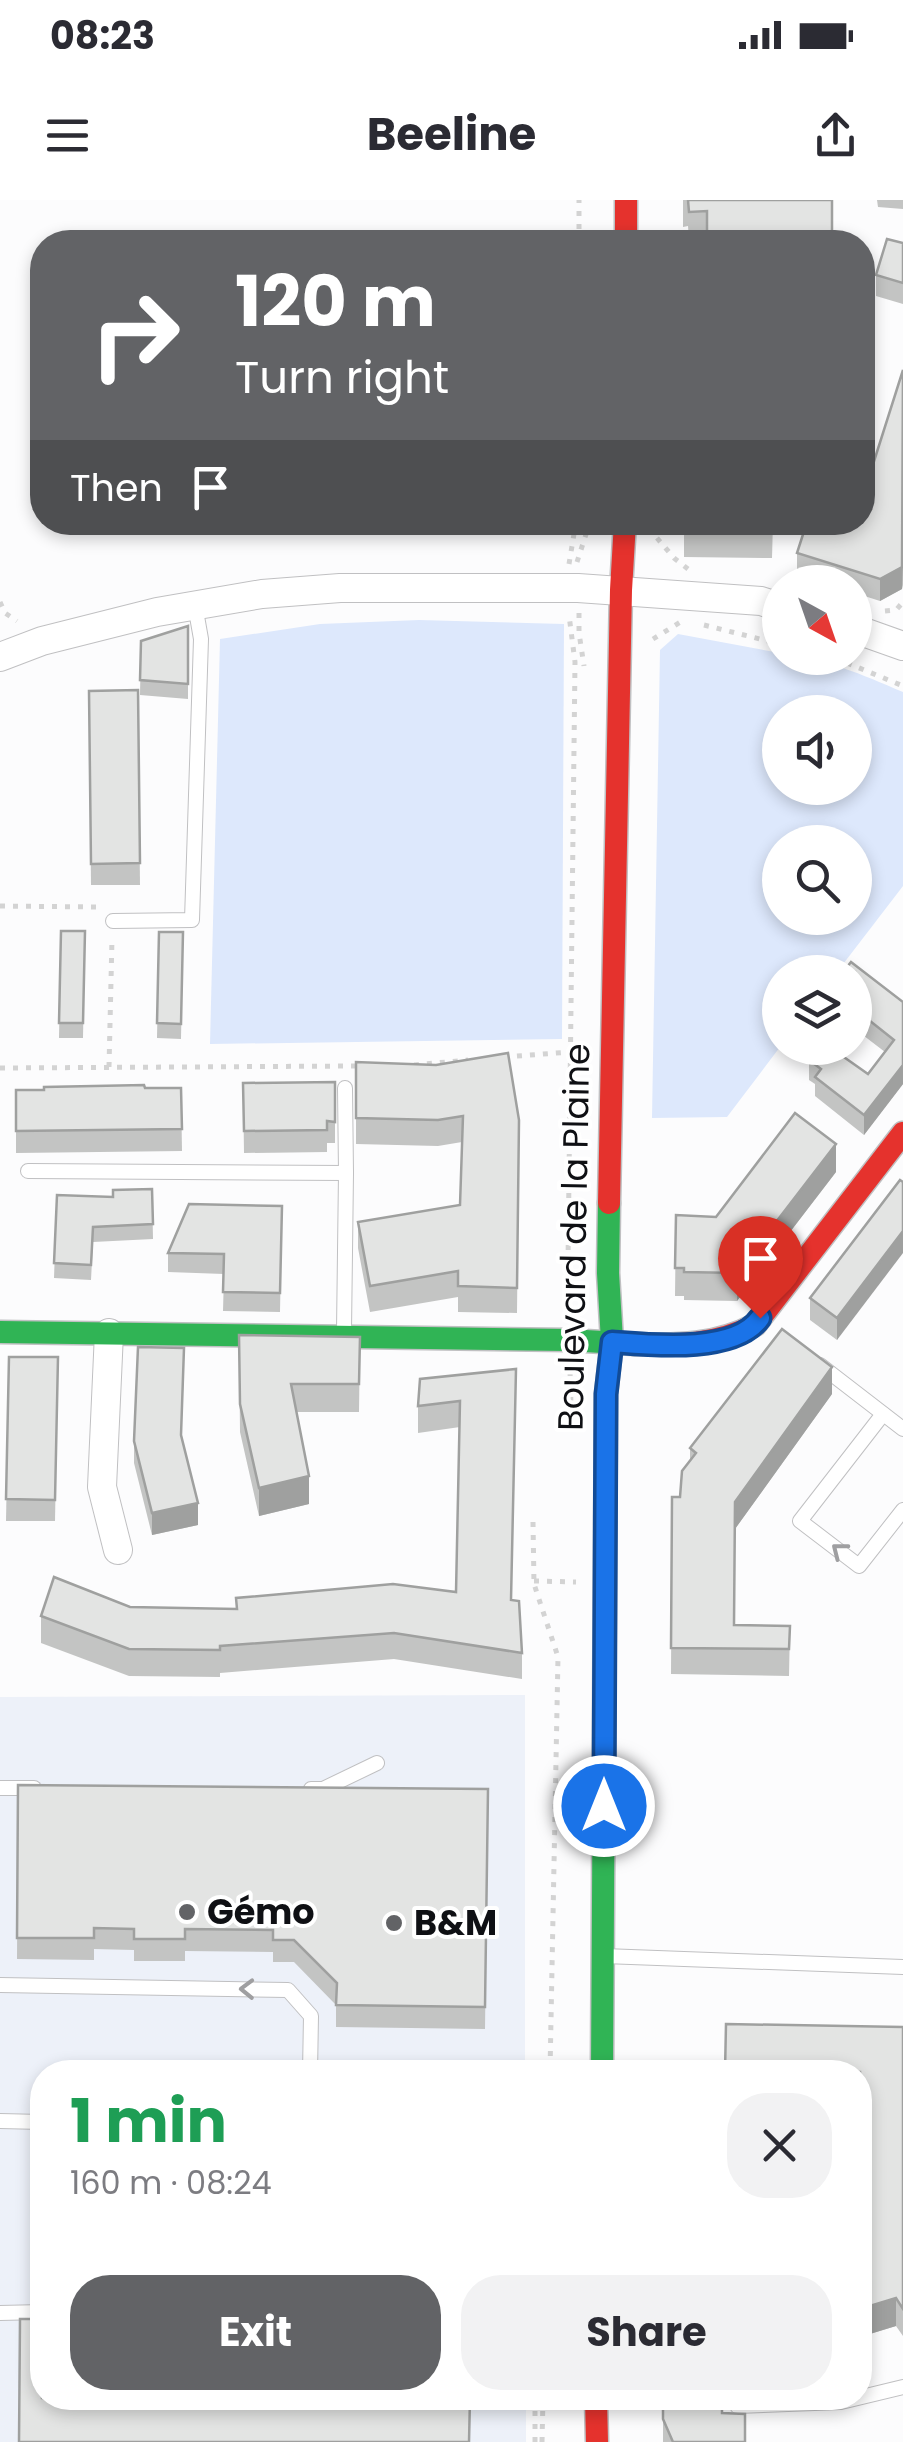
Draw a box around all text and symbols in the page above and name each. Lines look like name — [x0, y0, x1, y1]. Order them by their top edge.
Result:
text: 08:23 — [50, 9, 155, 62]
text: Beeline — [367, 103, 536, 166]
icon: menu — [40, 108, 95, 163]
icon: share — [808, 108, 863, 163]
text: 120 m — [235, 252, 436, 351]
icon: right — [70, 270, 200, 400]
text: Turn right — [235, 346, 449, 409]
icon: arrive — [183, 460, 238, 515]
text: Then — [70, 461, 163, 514]
north arrow — [762, 565, 872, 675]
map controls — [762, 565, 872, 1065]
button: sound — [762, 695, 872, 805]
button: search — [762, 825, 872, 935]
button: layers — [762, 955, 872, 1065]
street label: Boulevard de la Plaine — [546, 1043, 601, 1431]
pin — [718, 1216, 803, 1319]
icon: arrive — [733, 1231, 788, 1286]
one-way arrow — [832, 1545, 850, 1562]
position arrow — [552, 1754, 656, 1858]
place label: Gémo — [207, 1887, 315, 1936]
place label: B&M — [414, 1898, 497, 1947]
marker: Gémo — [176, 1901, 198, 1923]
marker: B&M — [383, 1912, 405, 1934]
one-way arrow — [238, 1978, 254, 2000]
text: 1 min — [70, 2079, 227, 2163]
button: close — [727, 2093, 832, 2198]
text: 160 m · 08:24 — [70, 2160, 272, 2205]
button: Exit — [70, 2275, 441, 2390]
button: Share — [461, 2275, 832, 2390]

